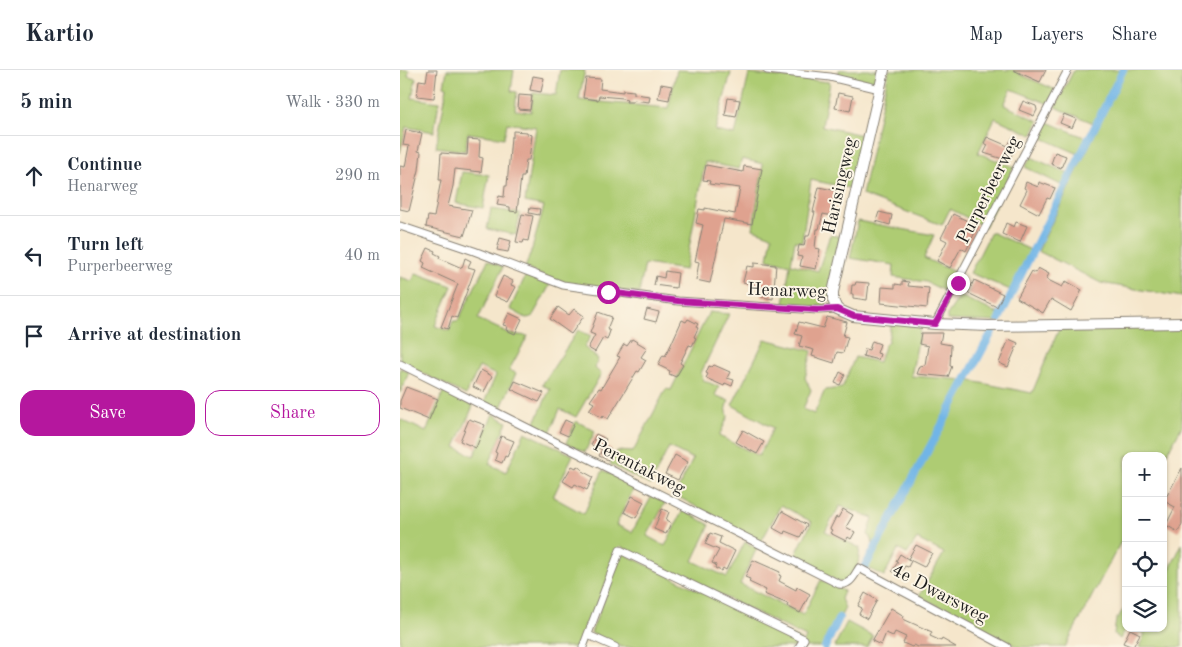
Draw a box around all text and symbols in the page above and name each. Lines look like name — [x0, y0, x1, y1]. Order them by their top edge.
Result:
text: Kartio — [25, 23, 94, 47]
text: Map — [969, 26, 1003, 44]
text: Layers — [1031, 26, 1083, 44]
text: Share — [1111, 26, 1157, 44]
text: 5 min — [20, 92, 73, 113]
text: Walk · 330 m — [285, 95, 380, 111]
street label: Purperbeerweg — [954, 133, 1024, 247]
street label: Harisingweg — [820, 136, 860, 236]
text: Continue — [67, 156, 142, 175]
icon: ahead — [20, 162, 48, 190]
text: 290 m — [335, 168, 380, 184]
text: Henarweg — [67, 179, 138, 195]
text: Turn left — [67, 236, 144, 255]
icon: left — [20, 242, 48, 270]
text: 40 m — [344, 248, 380, 264]
text: Purperbeerweg — [67, 259, 172, 275]
route end — [947, 272, 970, 295]
route start — [597, 281, 620, 304]
street label: Henarweg — [747, 281, 827, 301]
icon: arrive — [20, 322, 48, 350]
text: Arrive at destination — [67, 326, 241, 345]
button: Save — [20, 390, 195, 436]
button: Share — [205, 390, 380, 436]
street label: Perentakweg — [590, 436, 688, 498]
map controls — [1122, 452, 1167, 632]
button: + — [1122, 452, 1167, 497]
button: − — [1122, 497, 1167, 542]
button: locate — [1122, 542, 1167, 587]
street label: 4e Dwarsweg — [889, 561, 991, 627]
button: layers — [1122, 587, 1167, 632]

